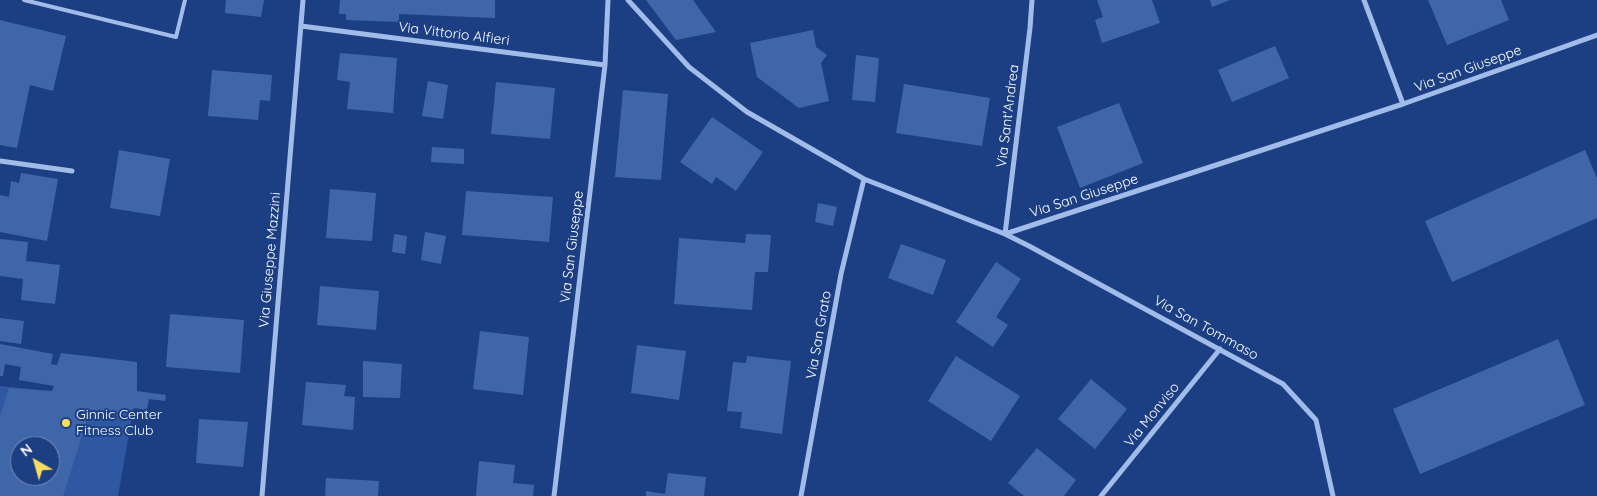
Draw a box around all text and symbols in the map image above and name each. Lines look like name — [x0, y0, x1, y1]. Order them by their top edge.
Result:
street label: Via Vittorio Alfieri — [397, 19, 511, 49]
street label: Via San Giuseppe — [1412, 42, 1524, 96]
street label: Via Sant'Andrea — [993, 64, 1023, 168]
street label: Via San Giuseppe — [1028, 171, 1140, 221]
street label: Via San Giuseppe — [557, 190, 587, 304]
street label: Via Giuseppe Mazzini — [256, 192, 284, 328]
street label: Via San Grato — [803, 289, 835, 381]
street label: Via San Tommaso — [1151, 292, 1261, 364]
street label: Via Monviso — [1121, 379, 1183, 451]
place label: Ginnic Center Fitness Club — [76, 407, 162, 440]
marker: Ginnic Center Fitness Club — [60, 417, 72, 429]
north arrow — [10, 436, 60, 486]
text: N — [17, 440, 36, 460]

